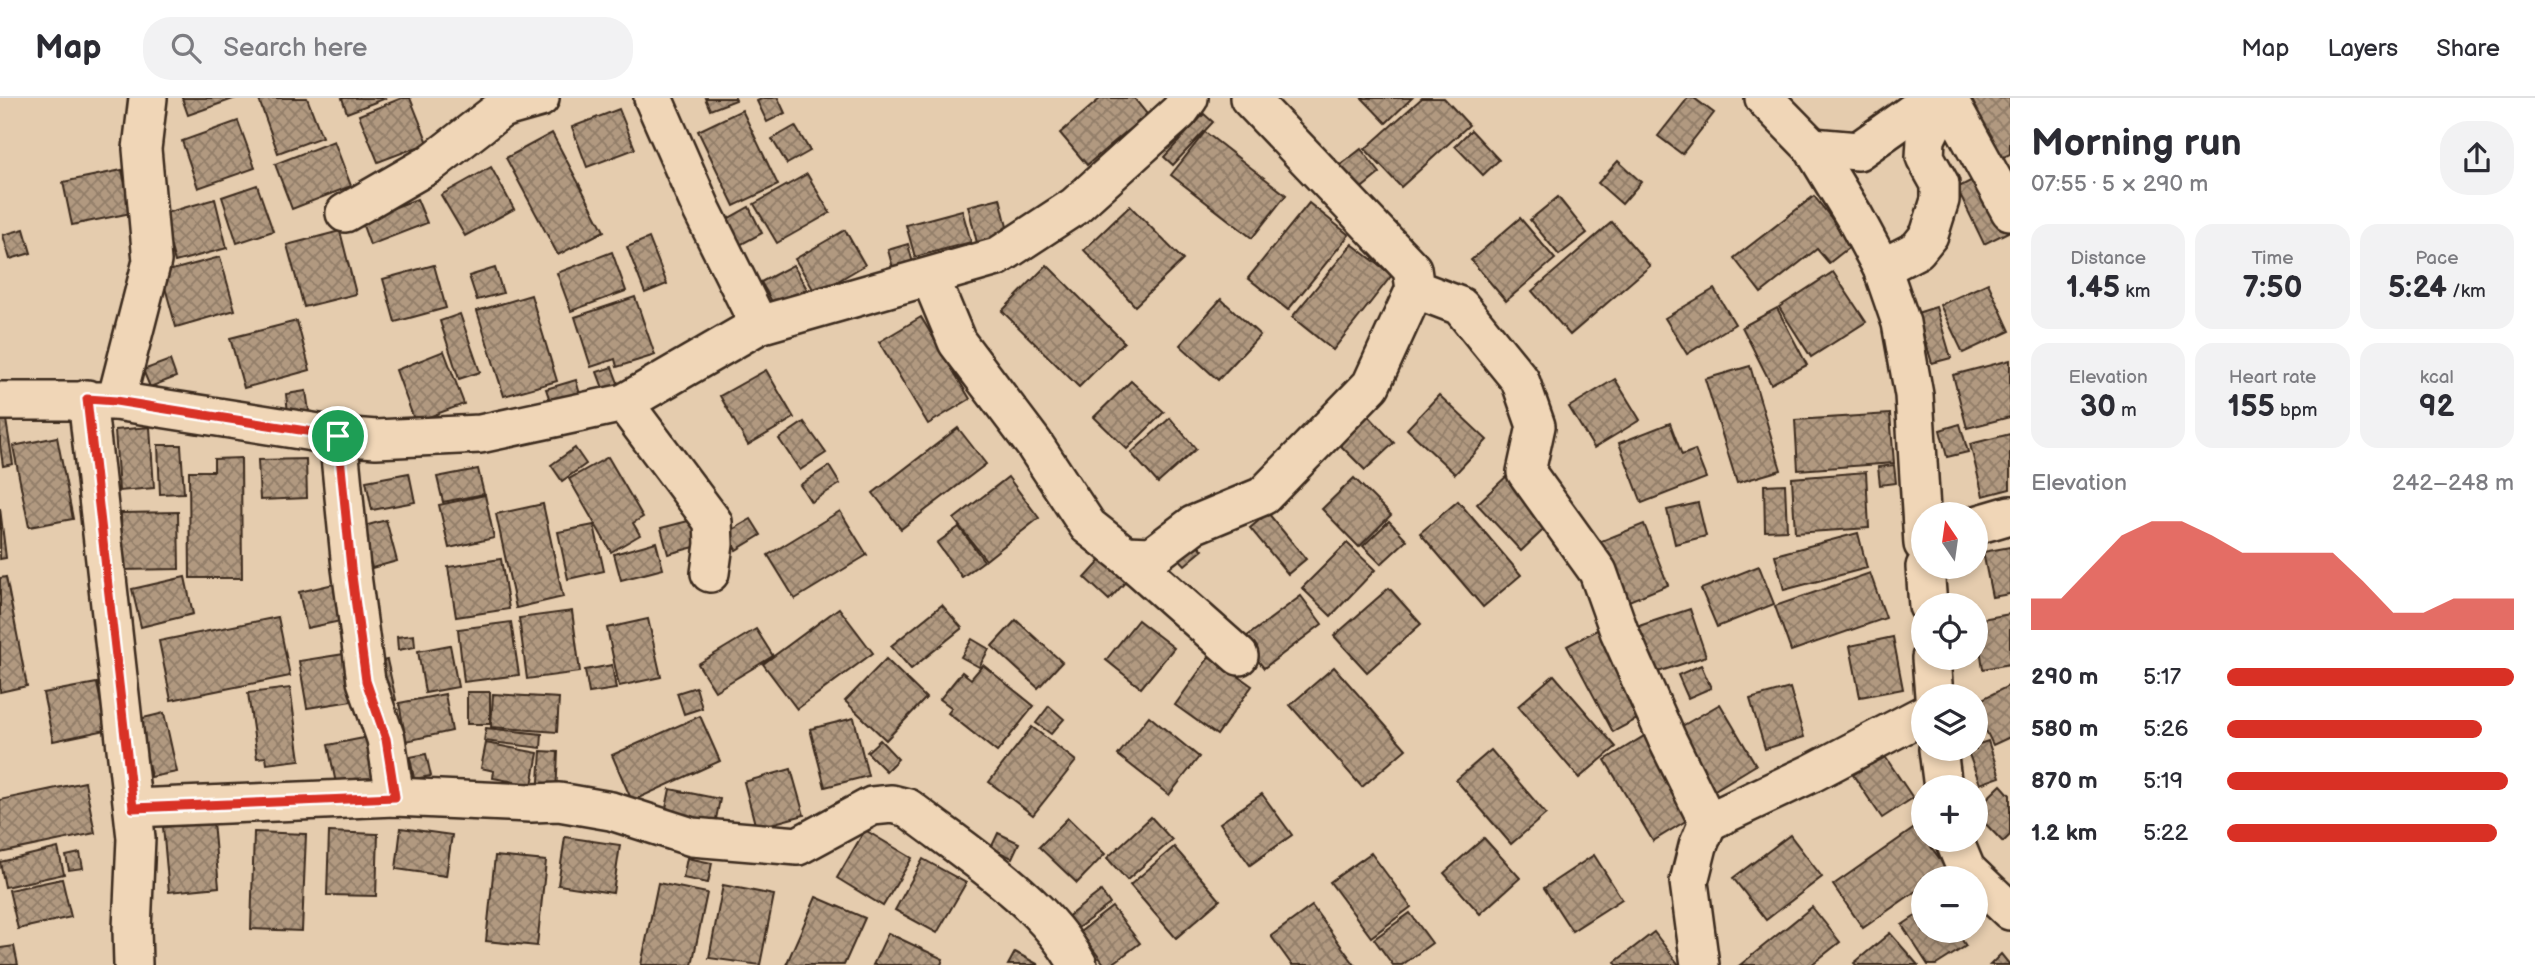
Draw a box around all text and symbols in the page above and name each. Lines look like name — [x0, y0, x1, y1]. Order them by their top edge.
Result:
search box — [143, 17, 633, 80]
text: Map — [35, 28, 101, 68]
icon: search — [167, 29, 205, 67]
text: Search here — [223, 33, 367, 64]
text: Map — [2241, 34, 2289, 63]
text: Layers — [2327, 34, 2398, 63]
text: Share — [2436, 34, 2500, 63]
text: Morning run — [2031, 121, 2242, 166]
button: share — [2440, 121, 2514, 195]
text: 07:55 · 5 × 290 m — [2031, 170, 2208, 198]
text: Distance — [2070, 247, 2146, 270]
text: Time — [2251, 247, 2294, 270]
text: Pace — [2415, 247, 2458, 270]
text: 1.45 — [2066, 270, 2120, 306]
text: 7:50 — [2243, 270, 2302, 306]
text: 5:24 — [2388, 270, 2447, 306]
text: km — [2120, 280, 2150, 303]
text: /km — [2447, 280, 2486, 303]
text: Elevation — [2069, 366, 2148, 389]
text: Heart rate — [2229, 366, 2316, 389]
text: kcal — [2420, 366, 2454, 389]
text: 30 — [2080, 389, 2116, 425]
text: 155 — [2228, 389, 2275, 425]
text: 92 — [2419, 389, 2455, 425]
text: m — [2116, 399, 2137, 422]
text: bpm — [2275, 399, 2317, 422]
pin — [308, 406, 368, 466]
icon: arrive — [319, 417, 357, 455]
text: Elevation — [2031, 469, 2127, 497]
text: 242–248 m — [2392, 469, 2514, 497]
north arrow — [1911, 502, 1988, 579]
map controls — [1911, 502, 1988, 943]
button: locate — [1911, 593, 1988, 670]
text: 290 m — [2031, 663, 2098, 691]
text: 5:17 — [2143, 663, 2181, 691]
button: layers — [1911, 684, 1988, 761]
text: 580 m — [2031, 715, 2098, 743]
text: 5:26 — [2143, 715, 2188, 743]
text: 870 m — [2031, 767, 2098, 795]
text: 5:19 — [2143, 767, 2183, 795]
button: + — [1911, 775, 1988, 852]
text: 1.2 km — [2031, 819, 2097, 847]
text: 5:22 — [2143, 819, 2188, 847]
button: − — [1911, 866, 1988, 943]

